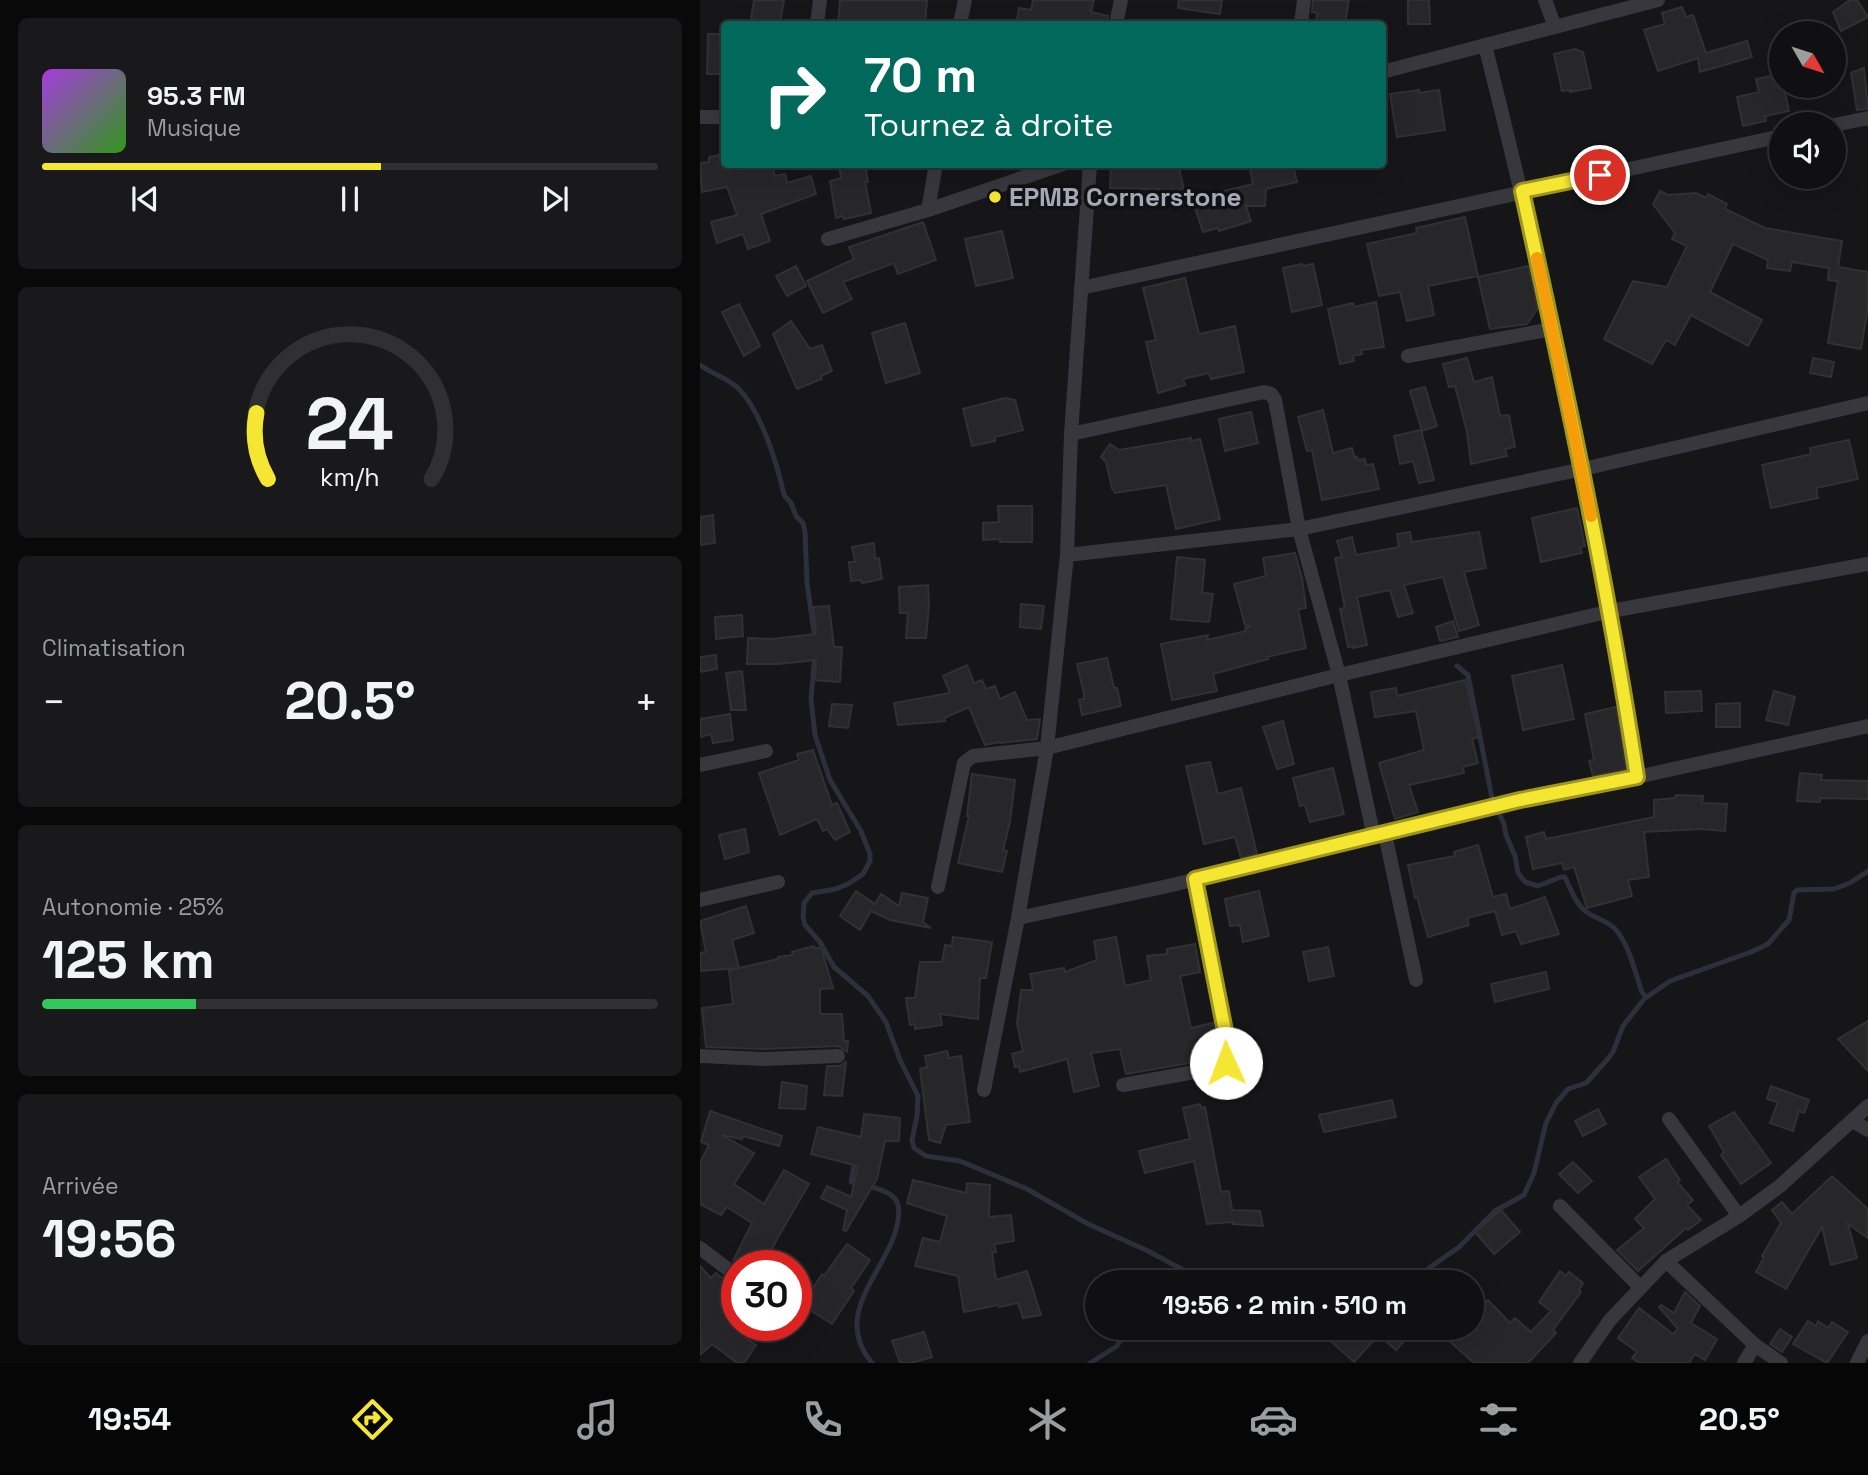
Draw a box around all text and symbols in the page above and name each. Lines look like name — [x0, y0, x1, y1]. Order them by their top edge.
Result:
north arrow — [1769, 21, 1846, 98]
map controls — [1769, 21, 1846, 189]
text: 70 m — [864, 44, 977, 106]
icon: right — [749, 49, 840, 140]
text: 95.3 FM — [147, 79, 246, 113]
text: Tournez à droite — [864, 105, 1113, 145]
button: sound — [1769, 112, 1846, 189]
text: Musique — [147, 113, 241, 143]
pin — [1570, 145, 1630, 205]
icon: arrive — [1581, 156, 1619, 194]
icon: previous — [126, 180, 164, 218]
icon: pause — [331, 180, 369, 218]
icon: next — [536, 180, 574, 218]
place label: EPMB Cornerstone — [1009, 180, 1242, 214]
marker: EPMB Cornerstone — [987, 189, 1003, 205]
text: 24 — [306, 377, 394, 470]
text: km/h — [320, 460, 380, 492]
text: Climatisation — [42, 633, 186, 663]
text: 20.5° — [284, 668, 416, 734]
text: − — [42, 678, 66, 726]
text: + — [634, 678, 658, 726]
text: Autonomie · 25% — [42, 892, 224, 922]
text: 125 km — [42, 927, 215, 993]
position arrow — [1189, 1026, 1263, 1100]
text: Arrivée — [42, 1171, 119, 1201]
text: 19:56 — [42, 1206, 176, 1272]
speed limit sign: 30 — [721, 1250, 812, 1341]
text: 19:56 · 2 min · 510 m — [1162, 1288, 1407, 1322]
icon: directions — [348, 1395, 397, 1444]
icon: music — [573, 1395, 622, 1444]
icon: phone — [798, 1395, 847, 1444]
icon: climate — [1023, 1395, 1072, 1444]
icon: car — [1249, 1395, 1298, 1444]
icon: filters — [1474, 1395, 1523, 1444]
text: 19:54 — [88, 1399, 171, 1439]
text: 20.5° — [1699, 1399, 1780, 1439]

